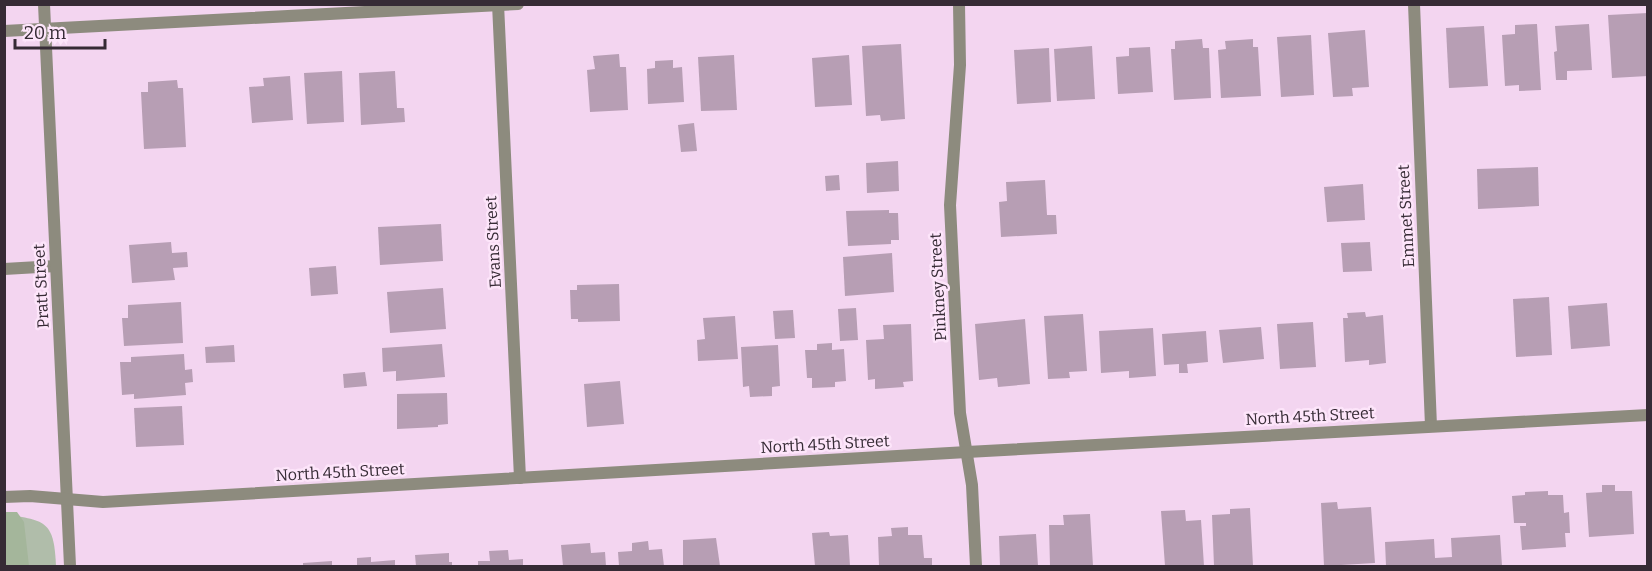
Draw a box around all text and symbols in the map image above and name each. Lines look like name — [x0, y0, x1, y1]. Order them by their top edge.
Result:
scale bar — [15, 12, 105, 50]
text: 20 m — [24, 22, 66, 44]
street label: Emmet Street — [1394, 164, 1418, 268]
street label: Evans Street — [481, 195, 505, 289]
street label: Pinkney Street — [926, 232, 950, 342]
street label: Pratt Street — [29, 243, 53, 329]
street label: North 45th Street — [1245, 403, 1375, 429]
street label: North 45th Street — [760, 431, 890, 457]
street label: North 45th Street — [275, 459, 405, 485]

